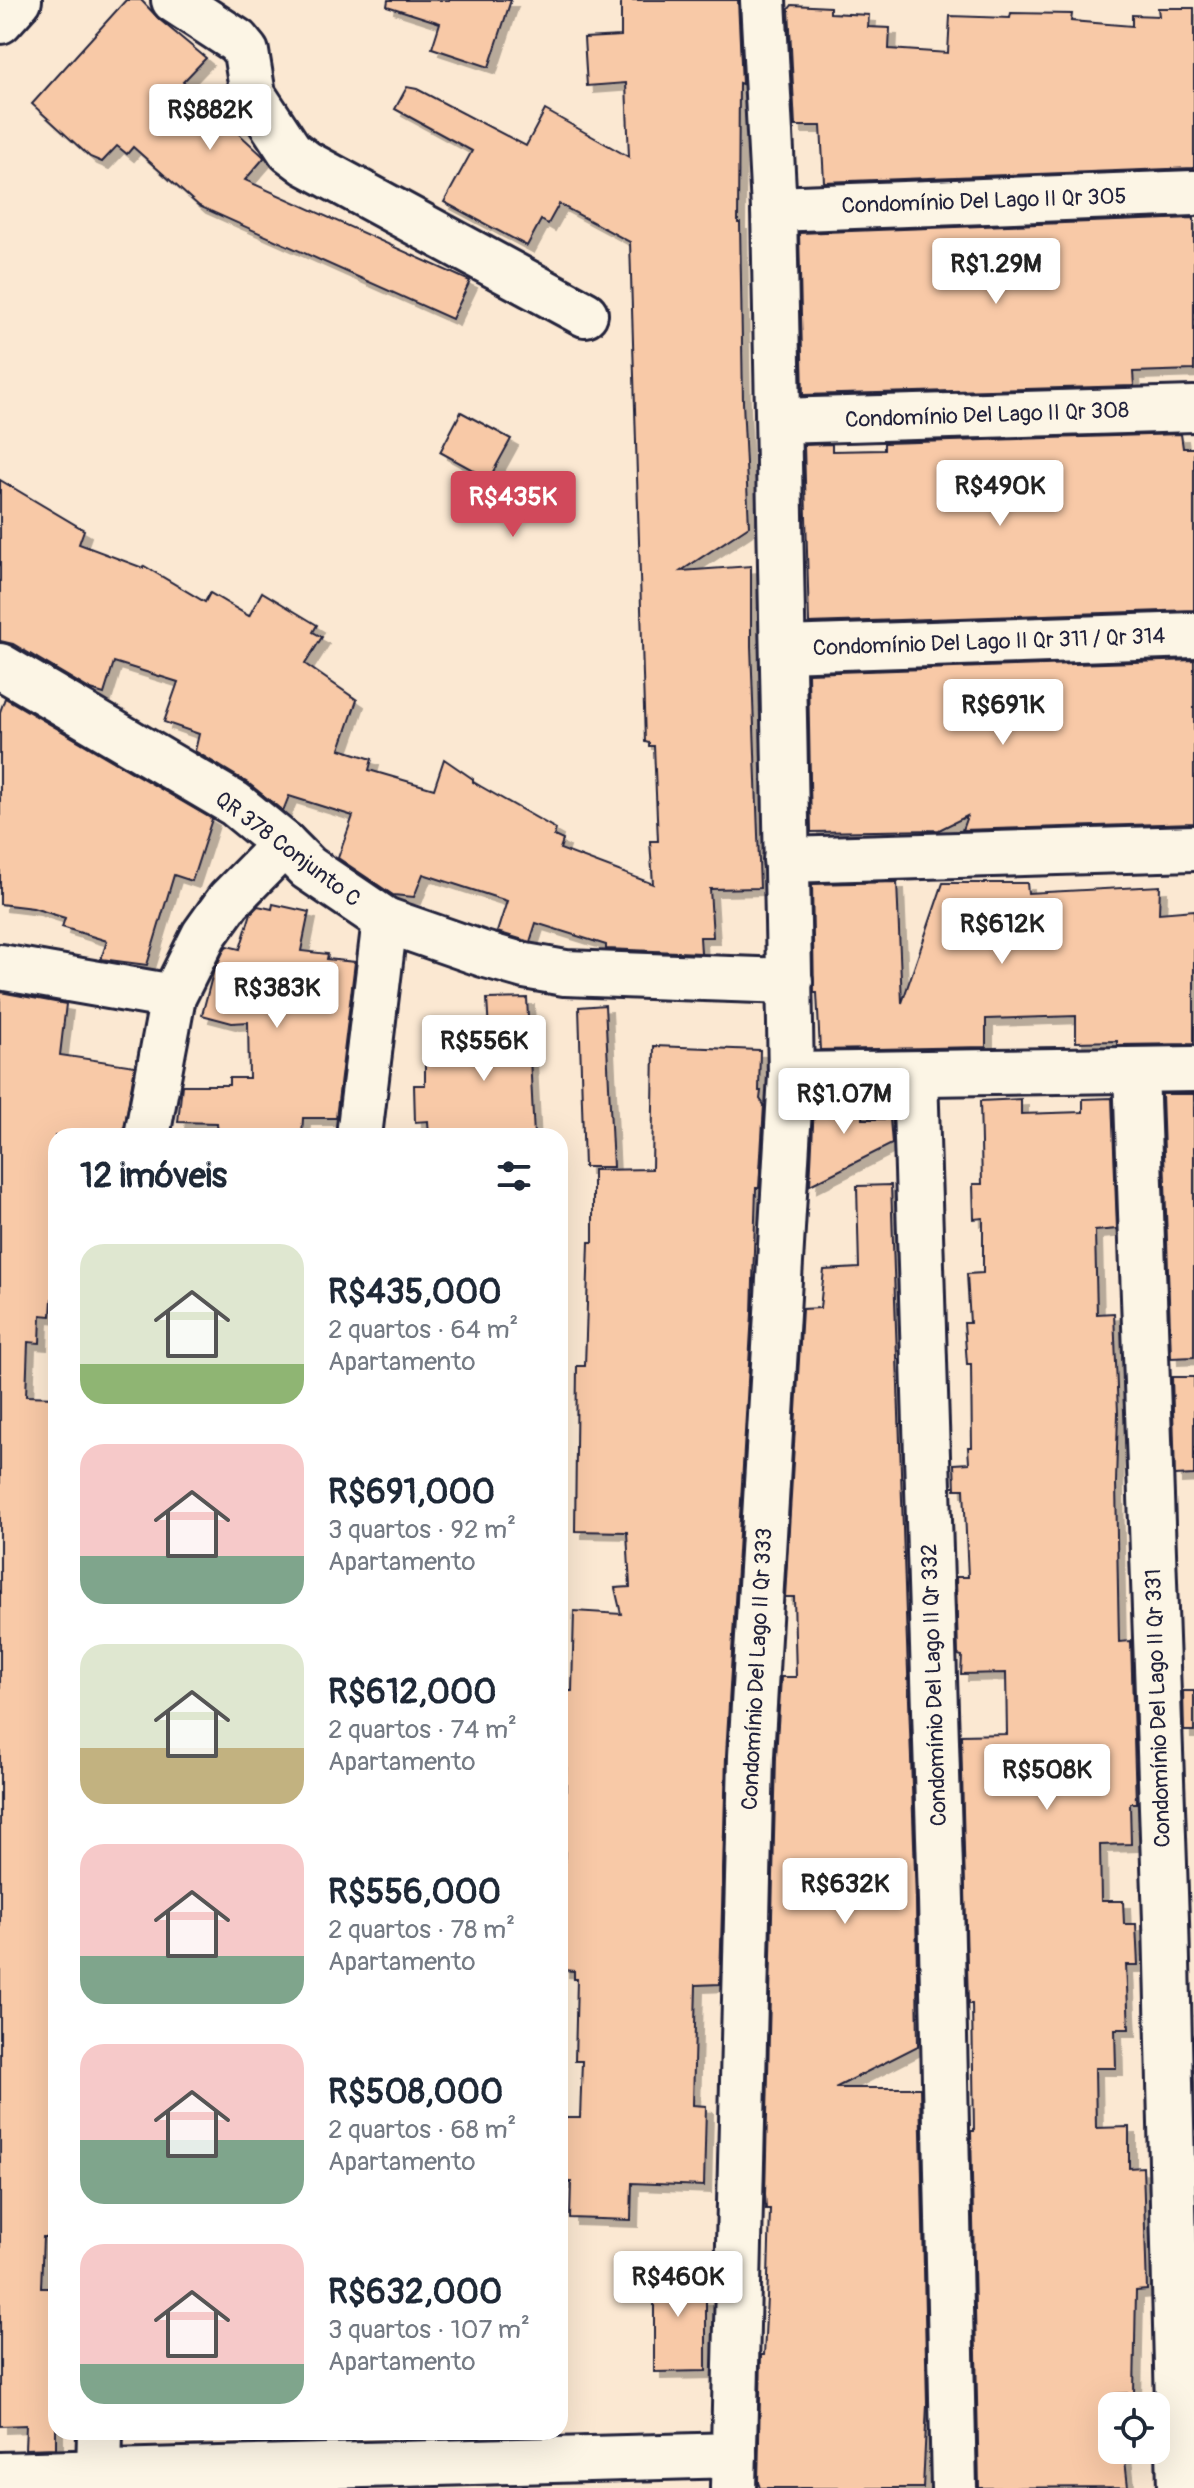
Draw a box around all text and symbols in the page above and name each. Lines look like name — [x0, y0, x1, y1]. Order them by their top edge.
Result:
pin: R$882K — [145, 84, 275, 152]
text: R$882K — [167, 94, 253, 126]
street label: Condomínio Del Lago II Qr 305 — [841, 182, 1127, 220]
pin: R$1.29M — [922, 238, 1070, 306]
text: R$1.29M — [950, 248, 1042, 280]
street label: Condomínio Del Lago II Qr 308 — [844, 396, 1130, 434]
pin: R$490K — [935, 460, 1065, 528]
text: R$490K — [954, 470, 1046, 502]
pin: R$435K — [448, 471, 578, 539]
text: R$435K — [469, 481, 557, 513]
street label: Condomínio Del Lago II Qr 311 / Qr 314 — [812, 622, 1166, 662]
pin: R$691K — [938, 679, 1068, 747]
text: R$691K — [961, 689, 1045, 721]
street label: QR 378 Conjunto C — [210, 785, 366, 913]
pin: R$612K — [937, 898, 1067, 966]
text: R$612K — [960, 908, 1044, 940]
pin: R$383K — [212, 962, 342, 1030]
text: R$383K — [234, 972, 320, 1004]
pin: R$556K — [419, 1015, 549, 1083]
text: R$556K — [440, 1025, 528, 1057]
pin: R$1.07M — [770, 1068, 918, 1136]
text: R$1.07M — [796, 1078, 892, 1110]
icon: filters — [492, 1154, 536, 1198]
text: 12 imóveis — [80, 1155, 227, 1198]
text: R$435,000 — [328, 1271, 502, 1314]
icon: home — [144, 1276, 240, 1372]
text: 2 quartos · 64 m² — [328, 1314, 518, 1346]
text: Apartamento — [328, 1346, 475, 1378]
text: R$691,000 — [328, 1471, 495, 1514]
icon: home — [144, 1476, 240, 1572]
text: 3 quartos · 92 m² — [328, 1514, 516, 1546]
street label: Condomínio Del Lago II Qr 333 — [736, 1527, 778, 1811]
street label: Condomínio Del Lago II Qr 332 — [915, 1543, 953, 1827]
text: Apartamento — [328, 1546, 475, 1578]
street label: Condomínio Del Lago II Qr 331 — [1139, 1568, 1177, 1848]
text: R$612,000 — [328, 1671, 497, 1714]
icon: home — [144, 1676, 240, 1772]
text: 2 quartos · 74 m² — [328, 1714, 517, 1746]
pin: R$508K — [982, 1744, 1112, 1812]
text: Apartamento — [328, 1746, 475, 1778]
text: R$508K — [1002, 1754, 1092, 1786]
pin: R$632K — [780, 1858, 910, 1926]
text: R$632K — [801, 1868, 890, 1900]
text: R$556,000 — [328, 1871, 501, 1914]
icon: home — [144, 1876, 240, 1972]
text: 2 quartos · 78 m² — [328, 1914, 515, 1946]
text: Apartamento — [328, 1946, 475, 1978]
text: R$508,000 — [328, 2071, 503, 2114]
icon: home — [144, 2076, 240, 2172]
text: 2 quartos · 68 m² — [328, 2114, 516, 2146]
text: Apartamento — [328, 2146, 475, 2178]
pin: R$460K — [613, 2251, 743, 2319]
text: R$460K — [632, 2261, 724, 2293]
text: R$632,000 — [328, 2271, 502, 2314]
icon: home — [144, 2276, 240, 2372]
text: 3 quartos · 107 m² — [328, 2314, 530, 2346]
text: Apartamento — [328, 2346, 475, 2378]
map controls — [1098, 2392, 1170, 2464]
button: locate — [1098, 2392, 1170, 2464]

